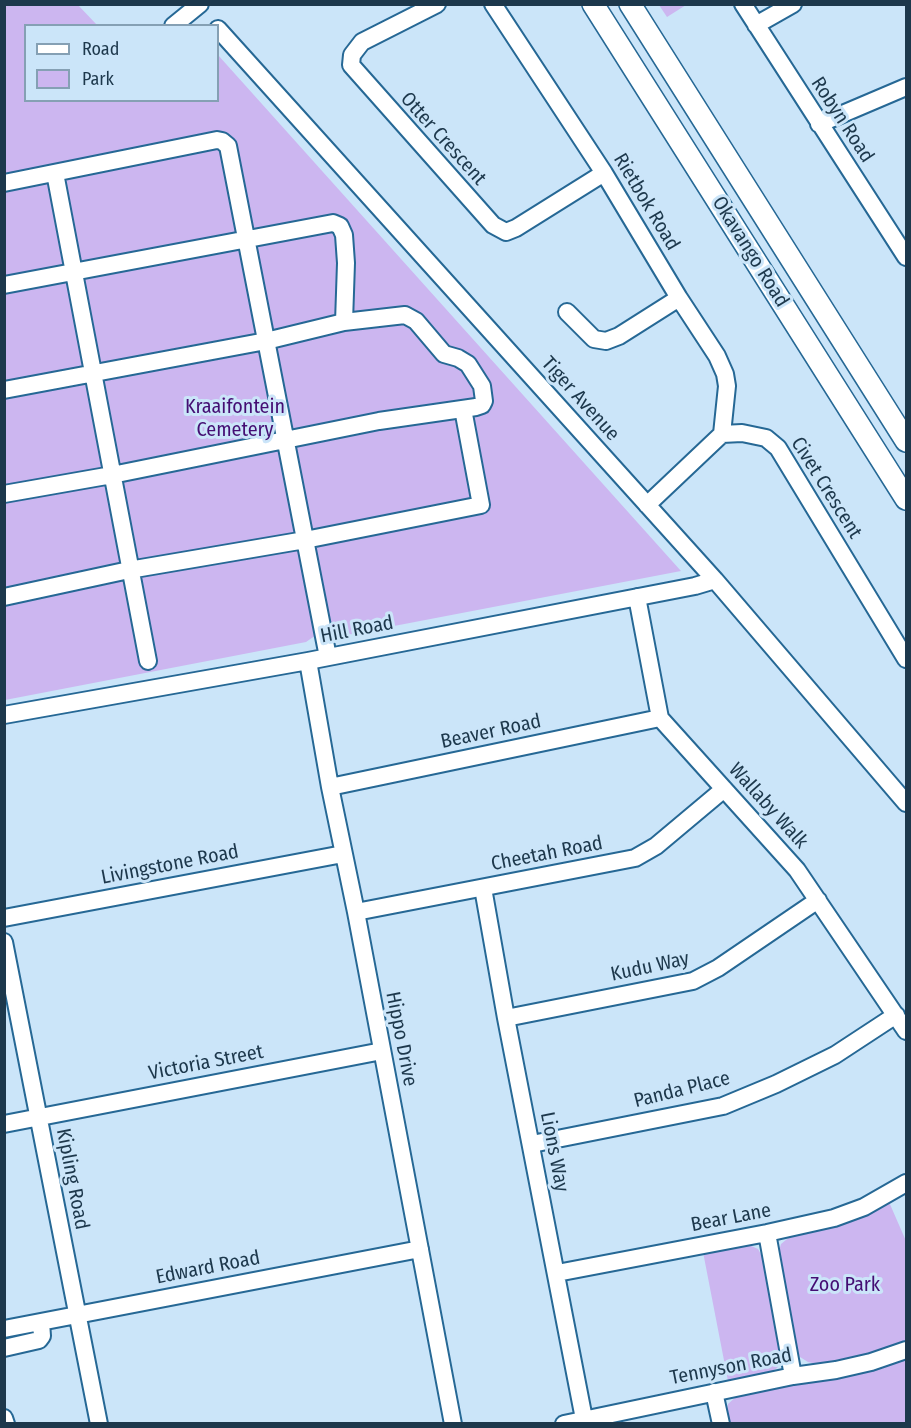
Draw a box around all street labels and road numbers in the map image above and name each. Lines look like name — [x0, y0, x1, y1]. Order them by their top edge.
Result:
street label: Robyn Road — [805, 73, 879, 167]
street label: Otter Crescent — [395, 88, 491, 190]
street label: Rietbok Road — [608, 149, 684, 255]
street label: Okavango Road — [706, 192, 794, 312]
street label: Tiger Avenue — [536, 352, 624, 446]
street label: Civet Crescent — [785, 433, 867, 543]
street label: Hill Road — [318, 611, 396, 649]
street label: Beaver Road — [439, 710, 543, 754]
street label: Wallaby Walk — [723, 758, 813, 854]
street label: Cheetah Road — [489, 831, 605, 877]
street label: Livingstone Road — [99, 840, 241, 890]
street label: Kudu Way — [609, 947, 691, 987]
street label: Hippo Drive — [380, 990, 422, 1088]
street label: Victoria Street — [147, 1040, 265, 1086]
street label: Panda Place — [631, 1066, 733, 1114]
street label: Lions Way — [534, 1110, 574, 1194]
street label: Kipling Road — [50, 1126, 94, 1232]
street label: Bear Lane — [689, 1198, 773, 1238]
street label: Edward Road — [154, 1246, 262, 1290]
street label: Tennyson Road — [668, 1343, 794, 1391]

